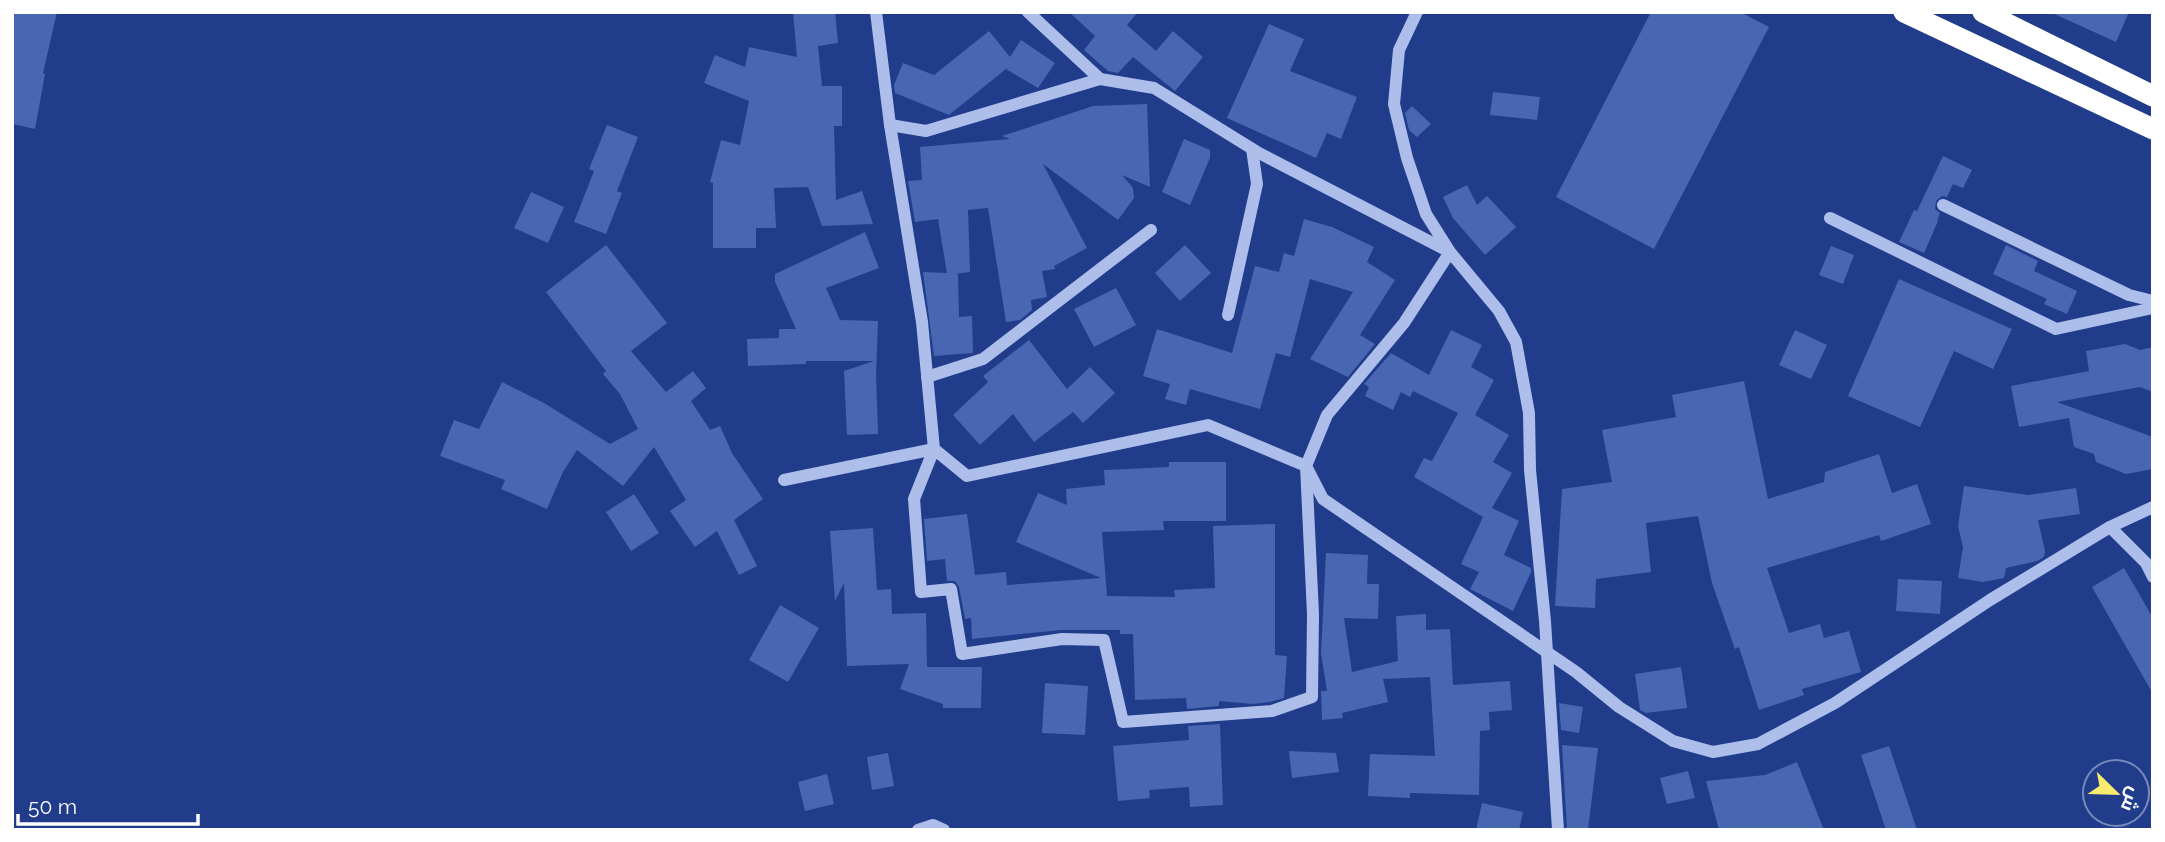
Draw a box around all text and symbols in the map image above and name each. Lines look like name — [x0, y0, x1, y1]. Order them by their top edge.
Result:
north arrow — [2081, 758, 2151, 828]
scale bar — [18, 782, 198, 826]
text: ش — [2116, 784, 2147, 815]
text: 50 m — [28, 794, 77, 819]

